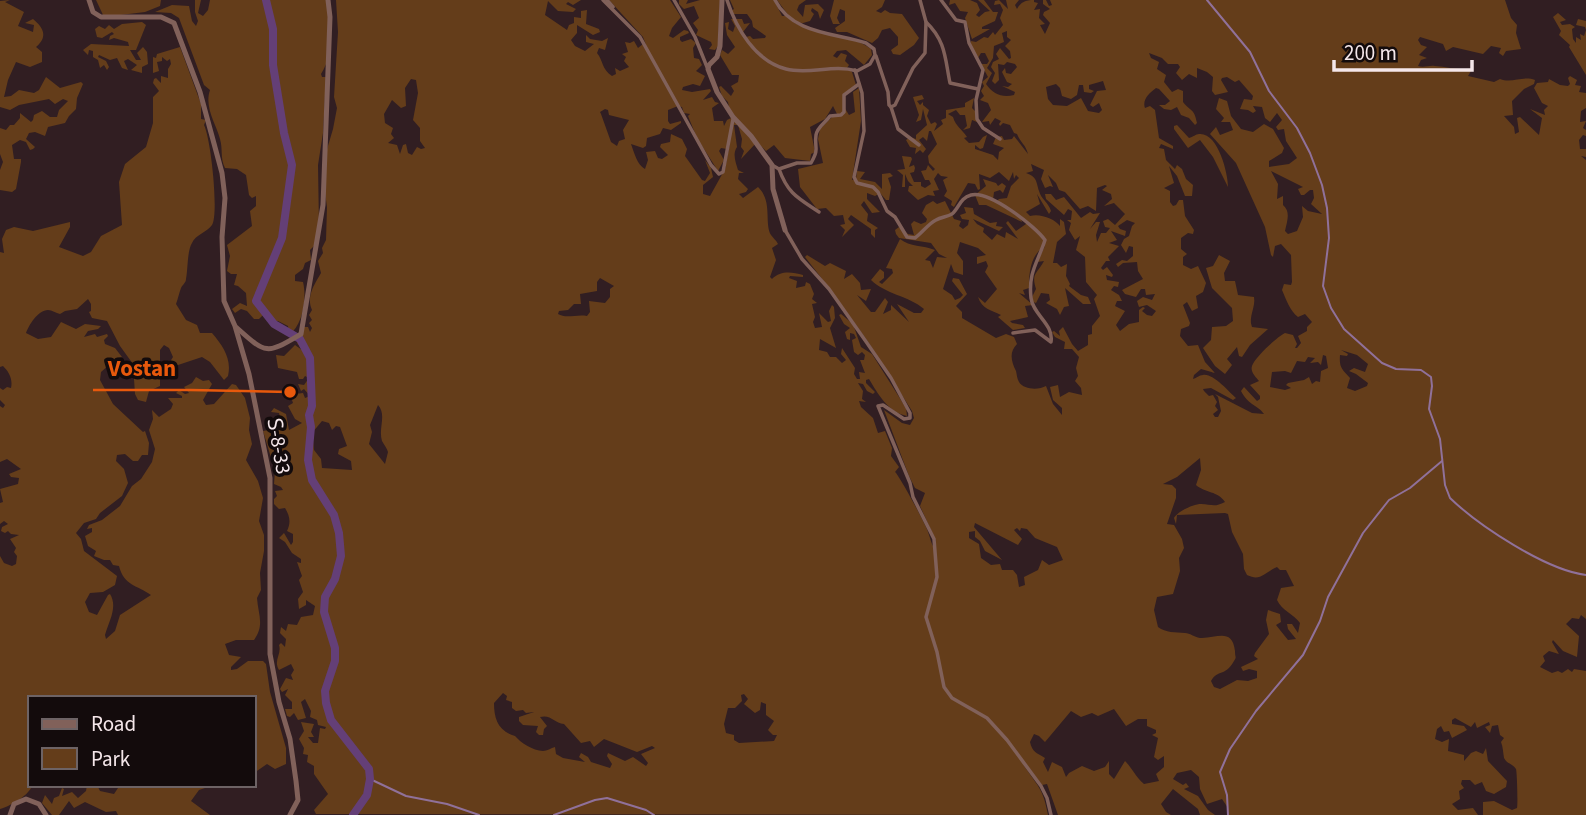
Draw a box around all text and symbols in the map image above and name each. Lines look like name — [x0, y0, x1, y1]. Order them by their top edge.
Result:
scale bar — [1334, 28, 1472, 72]
text: 200 m — [1344, 38, 1397, 68]
callout: Vostan — [93, 346, 190, 390]
text: Vostan — [107, 352, 176, 385]
street label: Տ-8-33 — [259, 416, 299, 476]
legend — [28, 696, 256, 787]
text: Road — [91, 709, 136, 739]
text: Park — [91, 744, 131, 774]

